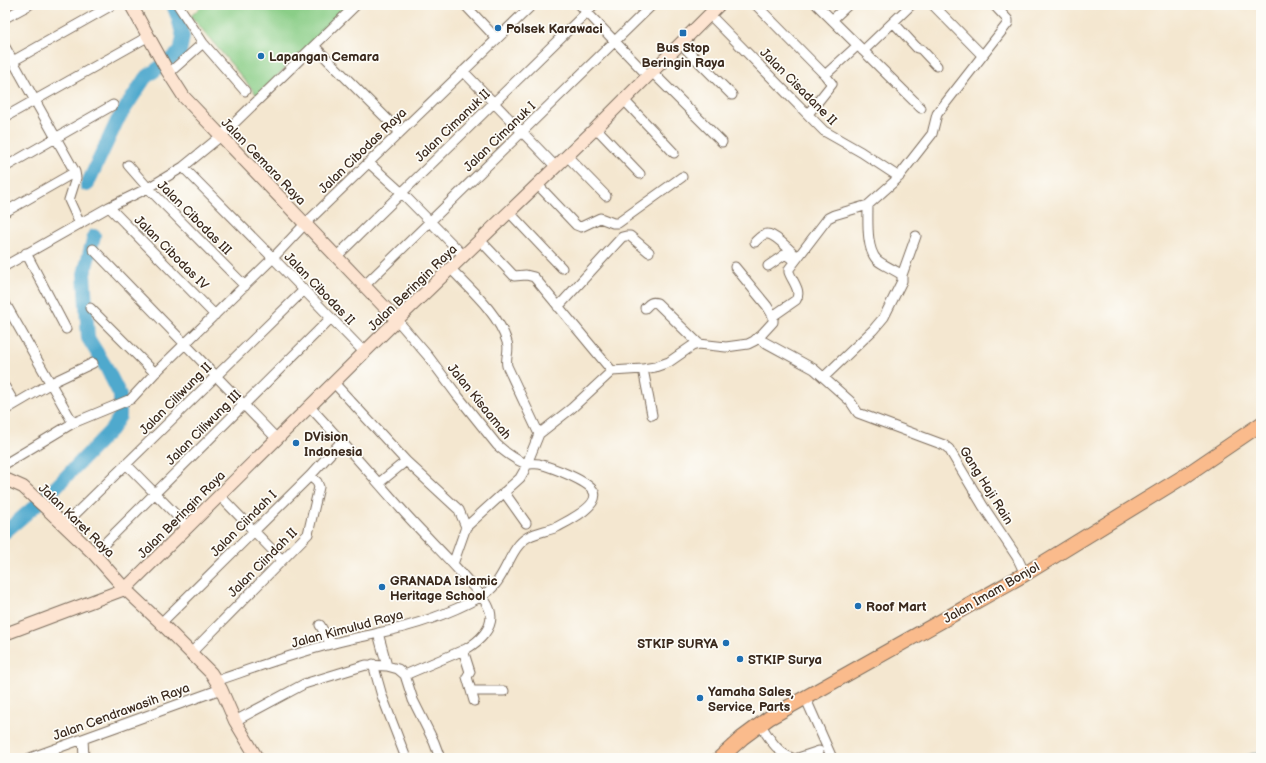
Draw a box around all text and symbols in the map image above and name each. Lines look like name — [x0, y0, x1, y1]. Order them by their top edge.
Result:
place label: Polsek Karawaci — [506, 21, 603, 37]
marker: Polsek Karawaci — [493, 23, 503, 33]
marker: Bus Stop Beringin Raya — [678, 28, 688, 38]
place label: Bus Stop Beringin Raya — [641, 40, 725, 71]
street label: Jalan Cisadane II — [756, 45, 840, 129]
place label: Lapangan Cemara — [269, 49, 379, 65]
marker: Lapangan Cemara — [256, 51, 266, 61]
street label: Jalan Cimanuk II — [412, 86, 493, 165]
street label: Jalan Cimanuk I — [460, 98, 539, 175]
street label: Jalan Cibodas Raya — [315, 105, 410, 197]
street label: Jalan Cemara Raya — [218, 115, 309, 209]
street label: Jalan Cibodas III — [154, 177, 235, 258]
street label: Jalan Cibodas IV — [131, 212, 212, 293]
street label: Jalan Beringin Raya — [365, 241, 460, 334]
street label: Jalan Cibodas II — [281, 249, 358, 328]
street label: Jalan Ciliwung II — [136, 359, 215, 438]
street label: Jalan Kisaamah — [444, 361, 515, 443]
street label: Jalan Ciliwung III — [163, 387, 245, 469]
place label: DVision Indonesia — [304, 429, 362, 460]
marker: DVision Indonesia — [291, 438, 301, 448]
street label: Gang Haji Rain — [956, 444, 1017, 527]
street label: Jalan Beringin Raya — [135, 468, 229, 562]
street label: Jalan Karet Raya — [35, 480, 118, 561]
street label: Jalan Ciindah I — [207, 487, 280, 560]
street label: Jalan Ciindah II — [225, 525, 301, 601]
street label: Jalan Imam Bonjol — [941, 559, 1042, 627]
place label: GRANADA Islamic Heritage School — [390, 573, 498, 604]
marker: GRANADA Islamic Heritage School — [377, 582, 387, 592]
place label: Roof Mart — [866, 599, 927, 615]
marker: Roof Mart — [853, 601, 863, 611]
street label: Jalan Kimulud Raya — [290, 606, 405, 652]
place label: STKIP SURYA — [637, 636, 718, 652]
marker: STKIP SURYA — [721, 638, 731, 648]
place label: STKIP Surya — [748, 652, 822, 668]
marker: STKIP Surya — [735, 654, 745, 664]
street label: Jalan Cendrawasih Raya — [51, 680, 192, 744]
place label: Yamaha Sales, Service, Parts — [708, 684, 794, 715]
marker: Yamaha Sales, Service, Parts — [695, 693, 705, 703]

